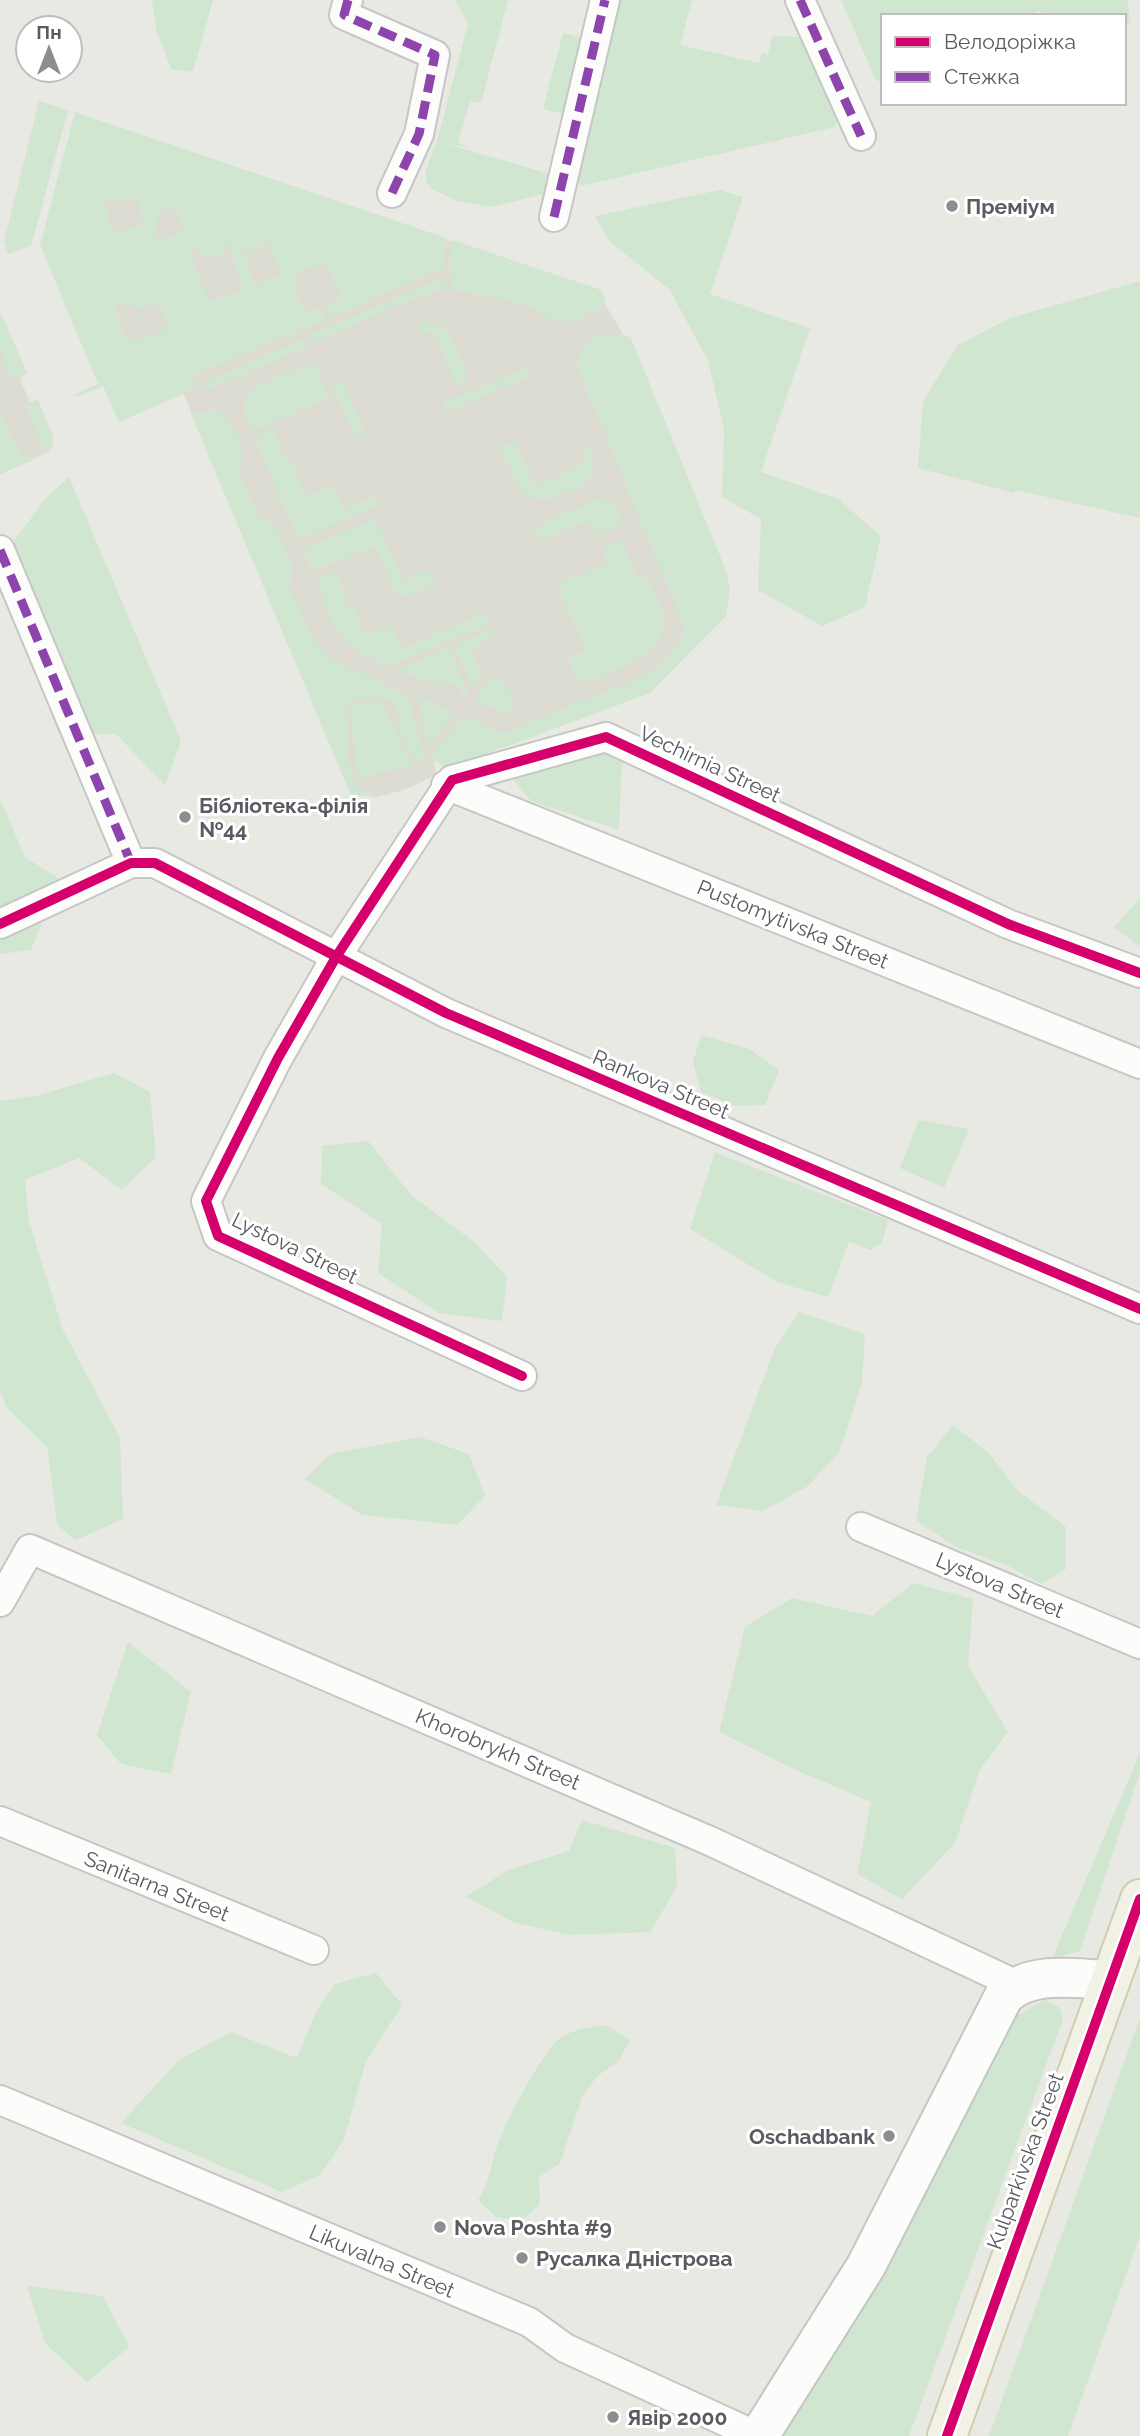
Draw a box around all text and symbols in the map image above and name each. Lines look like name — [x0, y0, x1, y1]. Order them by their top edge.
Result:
north arrow — [14, 14, 84, 84]
legend — [881, 14, 1126, 105]
text: Пн — [36, 21, 62, 43]
text: Велодоріжка — [944, 29, 1076, 54]
text: Стежка — [944, 64, 1020, 89]
place label: Преміум — [966, 194, 1055, 219]
marker: Преміум — [944, 198, 960, 214]
street label: Vechirnia Street — [635, 720, 785, 808]
place label: Бібліотека-філія №44 — [199, 793, 368, 842]
marker: Бібліотека-філія №44 — [177, 809, 193, 825]
street label: Pustomytivska Street — [694, 874, 892, 974]
street label: Rankova Street — [589, 1044, 733, 1124]
street label: Lystova Street — [228, 1207, 362, 1289]
street label: Lystova Street — [932, 1547, 1068, 1623]
street label: Khorobrykh Street — [412, 1703, 584, 1795]
street label: Sanitarna Street — [81, 1846, 233, 1926]
street label: Kulparkivska Street — [981, 2069, 1069, 2253]
place label: Oschadbank — [749, 2124, 875, 2149]
marker: Oschadbank — [881, 2128, 897, 2144]
place label: Nova Poshta #9 — [454, 2215, 612, 2240]
street label: Likuvalna Street — [305, 2219, 459, 2303]
marker: Nova Poshta #9 — [432, 2219, 448, 2235]
place label: Русалка Дністрова — [536, 2246, 732, 2271]
marker: Русалка Дністрова — [514, 2250, 530, 2266]
place label: Явір 2000 — [627, 2405, 727, 2430]
marker: Явір 2000 — [605, 2409, 621, 2425]

